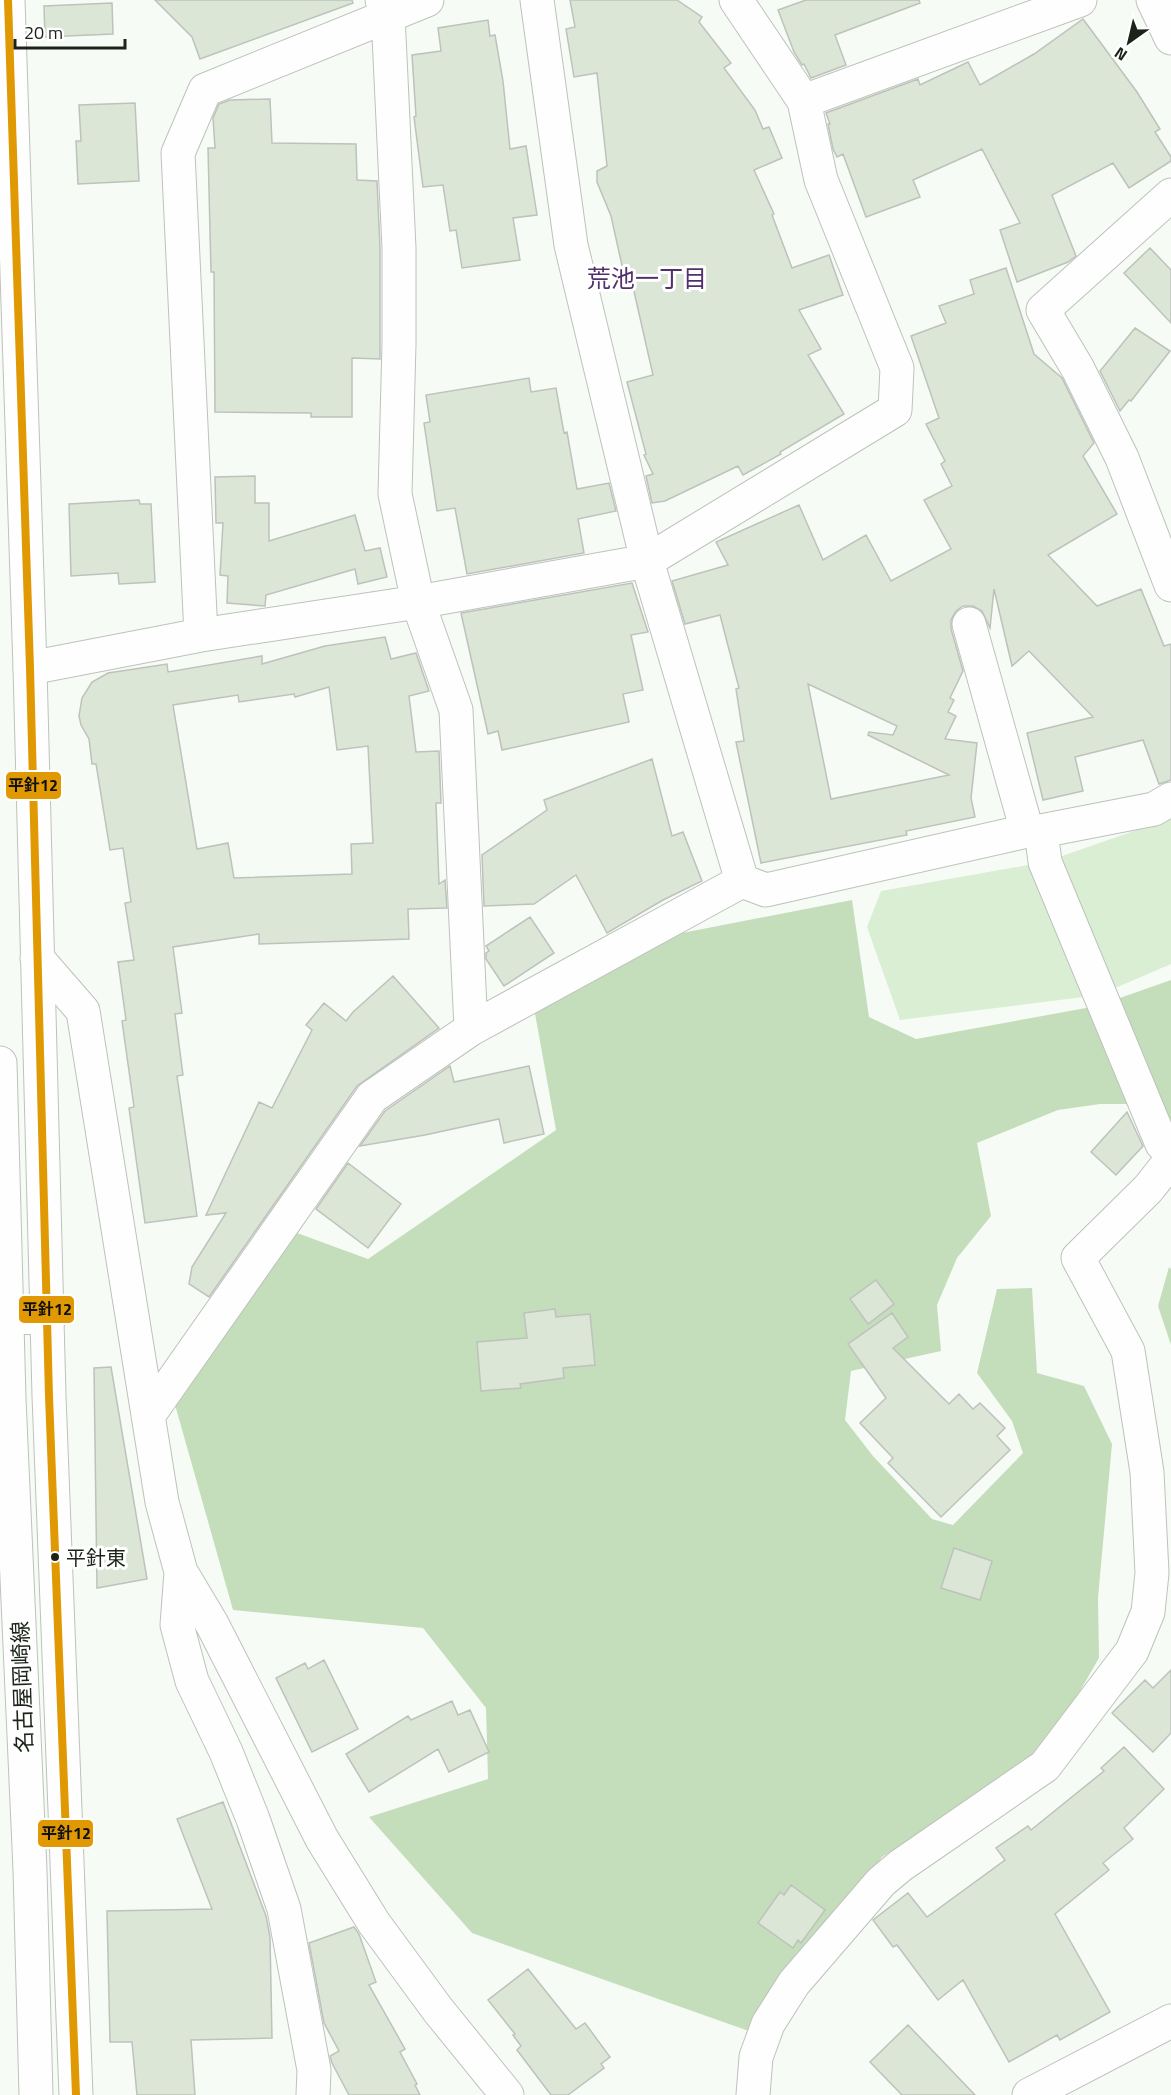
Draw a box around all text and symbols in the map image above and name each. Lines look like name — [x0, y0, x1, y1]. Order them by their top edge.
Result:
scale bar — [15, 12, 124, 50]
north arrow — [1099, 12, 1159, 72]
text: 20 m — [24, 19, 63, 46]
text: N — [1109, 41, 1132, 67]
district label: 荒池一丁目 — [587, 260, 707, 296]
line badge: 平針12 — [5, 771, 62, 800]
text: 平針12 — [8, 773, 58, 797]
line badge: 平針12 — [18, 1295, 75, 1324]
text: 平針12 — [22, 1297, 72, 1321]
place label: 平針東 — [66, 1542, 126, 1573]
marker: 平針東 — [49, 1551, 61, 1563]
street label: 名古屋岡崎線 — [3, 1620, 41, 1754]
line badge: 平針12 — [37, 1819, 94, 1848]
text: 平針12 — [41, 1821, 91, 1845]

